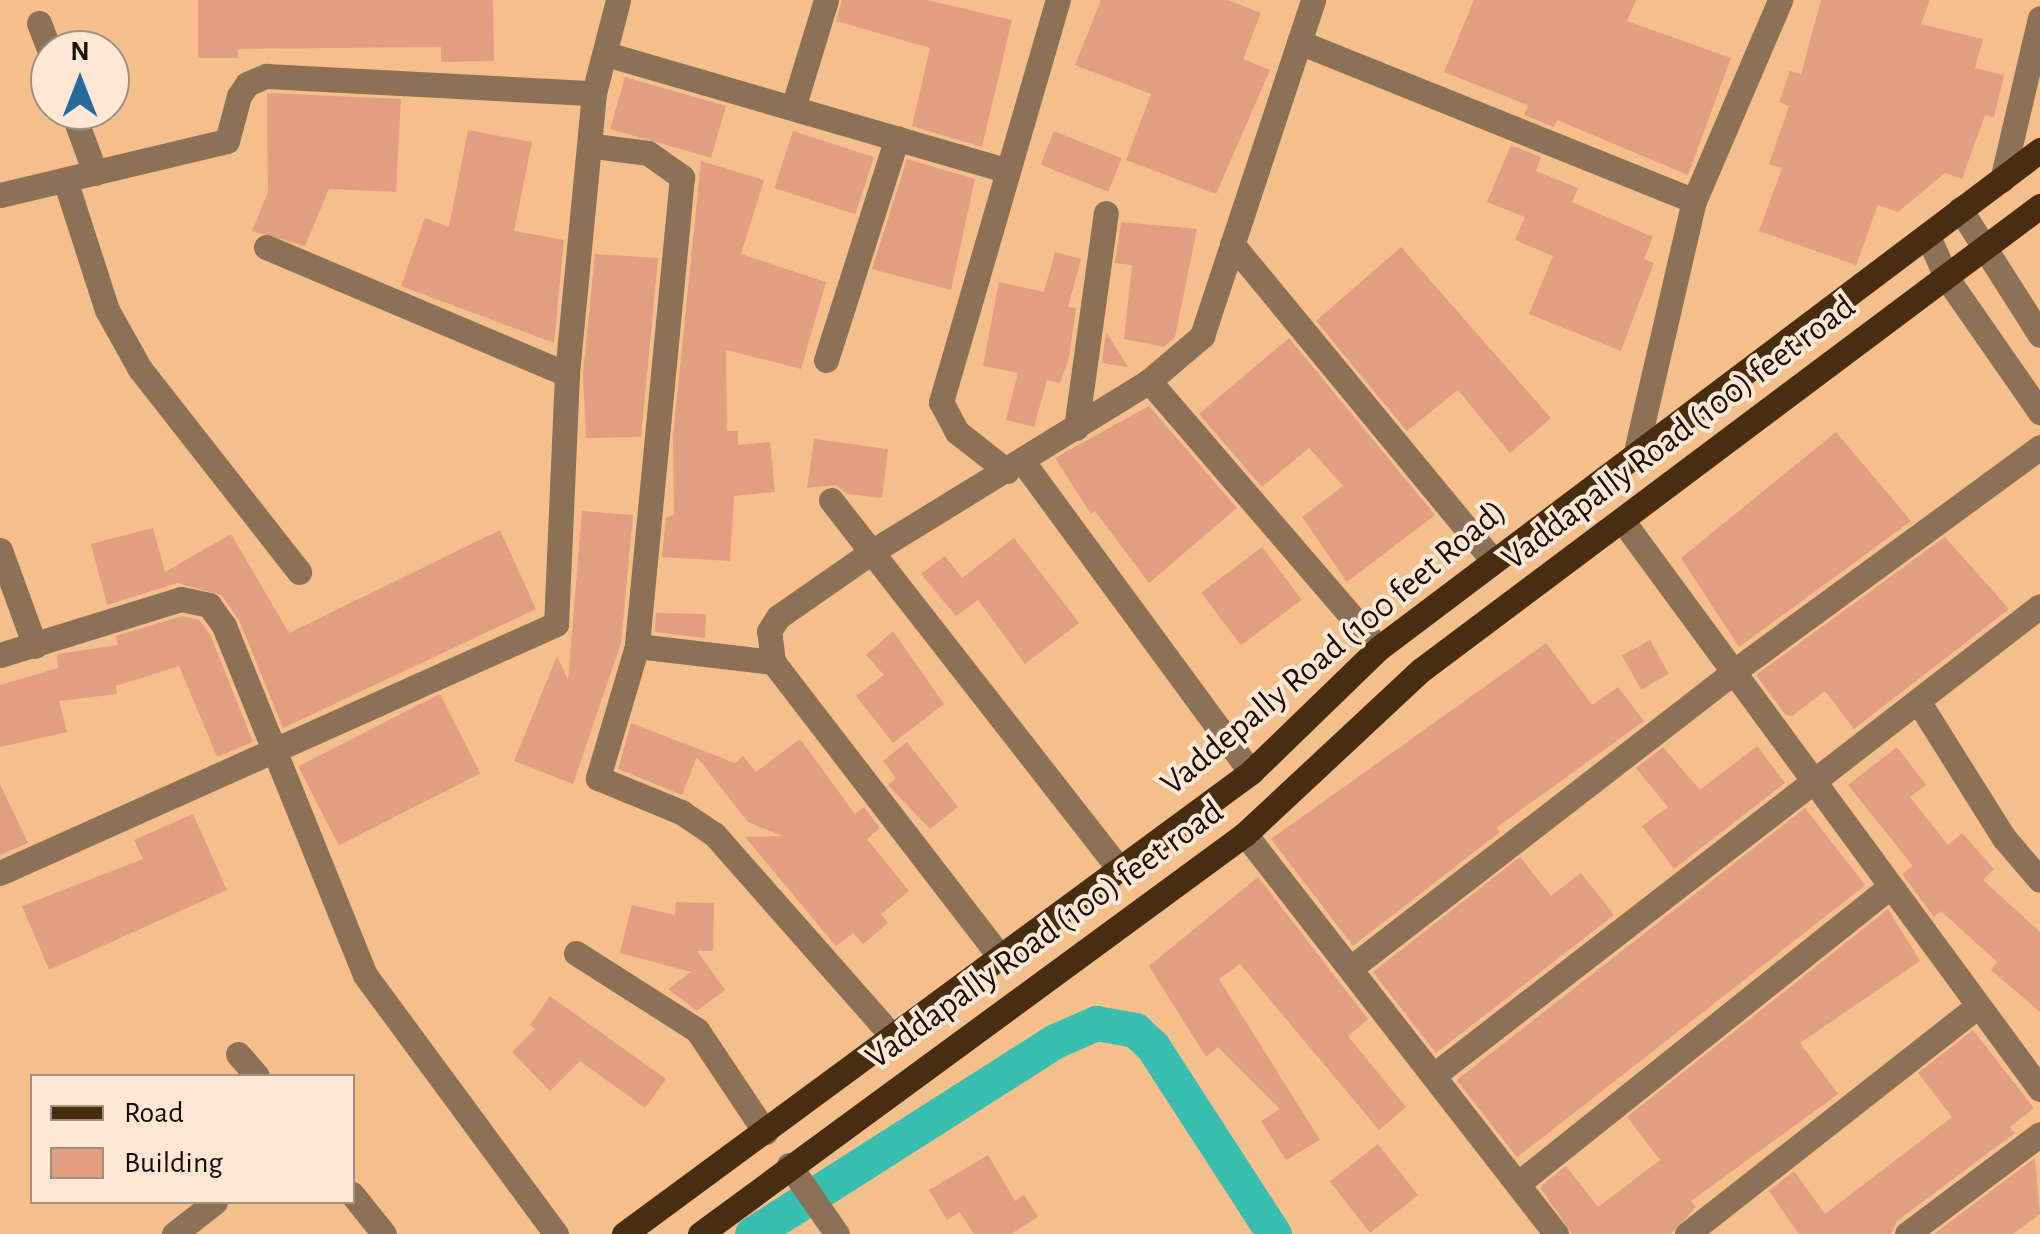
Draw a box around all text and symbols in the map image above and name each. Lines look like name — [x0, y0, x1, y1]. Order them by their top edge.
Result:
north arrow — [30, 30, 130, 130]
text: N — [70, 38, 90, 66]
street label: Vaddapally Road (100) feet road — [1494, 286, 1864, 580]
street label: Vaddepally Road (100 feet Road) — [1153, 491, 1515, 805]
street label: Vaddapally Road (100) feet road — [858, 791, 1232, 1079]
legend — [30, 1074, 355, 1204]
text: Road — [124, 1098, 184, 1128]
text: Building — [124, 1148, 223, 1178]

